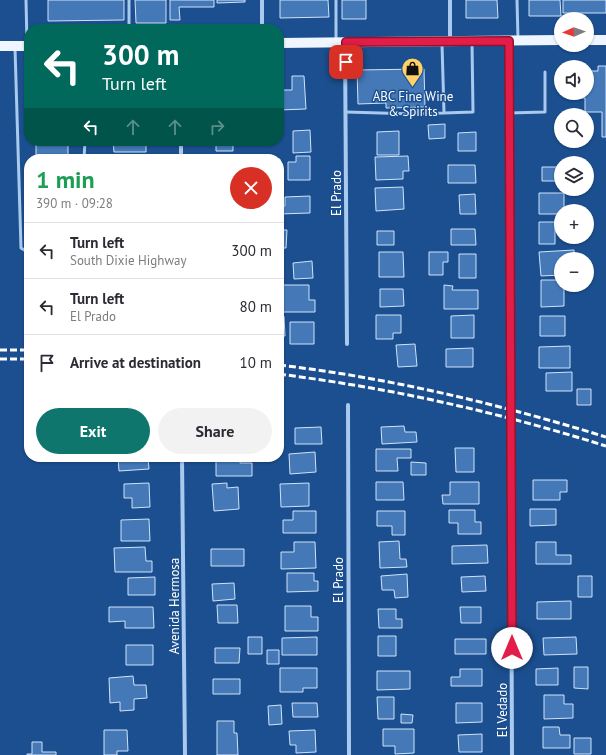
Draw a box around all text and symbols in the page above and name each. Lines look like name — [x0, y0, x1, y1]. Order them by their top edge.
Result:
north arrow — [554, 12, 594, 52]
map controls — [554, 12, 594, 292]
text: 300 m — [102, 36, 179, 73]
icon: left — [36, 40, 88, 92]
pin — [329, 45, 363, 79]
icon: arrive — [335, 51, 357, 73]
shop icon: ABC Fine Wine & Spirits — [400, 55, 426, 88]
button: sound — [554, 60, 594, 100]
text: Turn left — [102, 72, 167, 95]
place label: ABC Fine Wine & Spirits — [373, 88, 453, 120]
button: search — [554, 108, 594, 148]
icon: left — [80, 116, 102, 138]
icon: ahead — [122, 116, 144, 138]
icon: ahead — [164, 116, 186, 138]
icon: right — [206, 116, 228, 138]
button: layers — [554, 156, 594, 196]
text: 1 min — [36, 164, 95, 195]
button: close — [230, 167, 272, 209]
street label: El Prado — [328, 170, 345, 216]
text: 390 m · 09:28 — [36, 195, 113, 212]
button: + — [554, 204, 594, 244]
text: Turn left — [70, 233, 124, 252]
icon: left — [36, 240, 58, 262]
text: 300 m — [231, 241, 272, 260]
text: South Dixie Highway — [70, 252, 186, 269]
button: − — [554, 252, 594, 292]
text: Turn left — [70, 289, 124, 308]
icon: left — [36, 296, 58, 318]
text: 80 m — [239, 297, 272, 316]
text: El Prado — [70, 308, 116, 325]
icon: arrive — [36, 352, 58, 374]
text: Arrive at destination — [70, 353, 201, 372]
text: 10 m — [239, 353, 272, 372]
button: Exit — [36, 408, 150, 454]
button: Share — [158, 408, 272, 454]
street label: El Prado — [330, 557, 347, 603]
street label: Avenida Hermosa — [166, 558, 183, 654]
position arrow — [491, 627, 533, 669]
street label: El Vedado — [494, 683, 511, 737]

